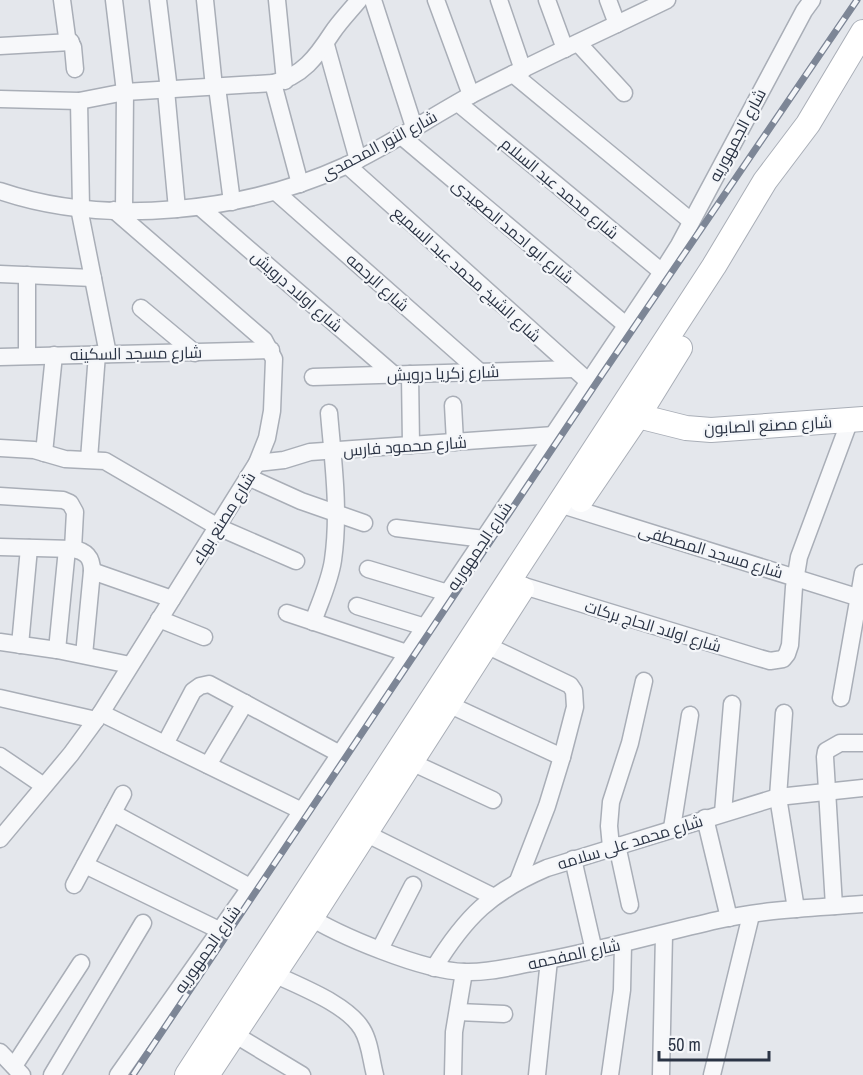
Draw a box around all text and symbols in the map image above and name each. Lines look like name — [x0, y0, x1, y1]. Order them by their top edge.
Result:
street label: شارع الجمهوريه — [703, 85, 772, 186]
street label: شارع النور المحمدى — [317, 105, 441, 186]
street label: شارع محمد عبد السلام — [496, 132, 623, 244]
street label: شارع ابو احمد الصعيدى — [447, 174, 578, 289]
street label: شارع الشيخ محمد عبد السميع — [387, 201, 546, 347]
street label: شارع اولاد درويش — [246, 245, 347, 338]
street label: شارع الرحمه — [341, 248, 414, 317]
street label: شارع مسجد السكينه — [70, 341, 202, 366]
street label: شارع زكريا درويش — [386, 360, 500, 387]
street label: شارع مصنع الصابون — [703, 411, 833, 440]
street label: شارع محمود فارس — [342, 431, 468, 462]
street label: شارع مصنع بهاء — [186, 468, 261, 569]
street label: شارع الجمهوريه — [441, 497, 518, 595]
street label: شارع مسجد المصطفى — [636, 519, 786, 584]
street label: شارع اولاد الحاج بركات — [582, 595, 724, 658]
street label: شارع محمد على سلامه — [555, 809, 706, 876]
street label: شارع الجمهوريه — [169, 901, 246, 998]
street label: شارع المفحمه — [526, 933, 623, 976]
scale bar — [659, 1024, 768, 1062]
text: 50 m — [668, 1032, 701, 1057]

